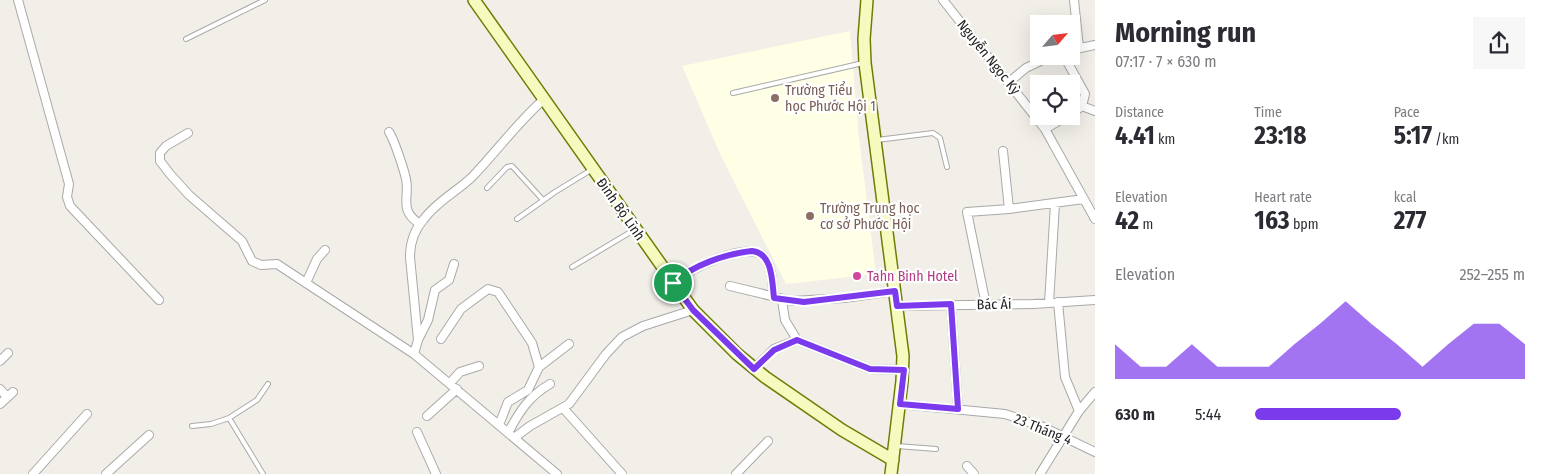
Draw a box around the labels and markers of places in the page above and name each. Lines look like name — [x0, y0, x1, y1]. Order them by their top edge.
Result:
place label: Trường Tiểu học Phước Hội 1 — [785, 81, 876, 115]
marker: Trường Tiểu học Phước Hội 1 — [769, 92, 781, 104]
place label: Trường Trung học cơ sở Phước Hội — [820, 200, 919, 233]
marker: Trường Trung học cơ sở Phước Hội — [804, 210, 816, 222]
pin — [652, 262, 694, 304]
place label: Tahn Binh Hotel — [867, 268, 958, 285]
marker: Tahn Binh Hotel — [851, 270, 863, 282]

